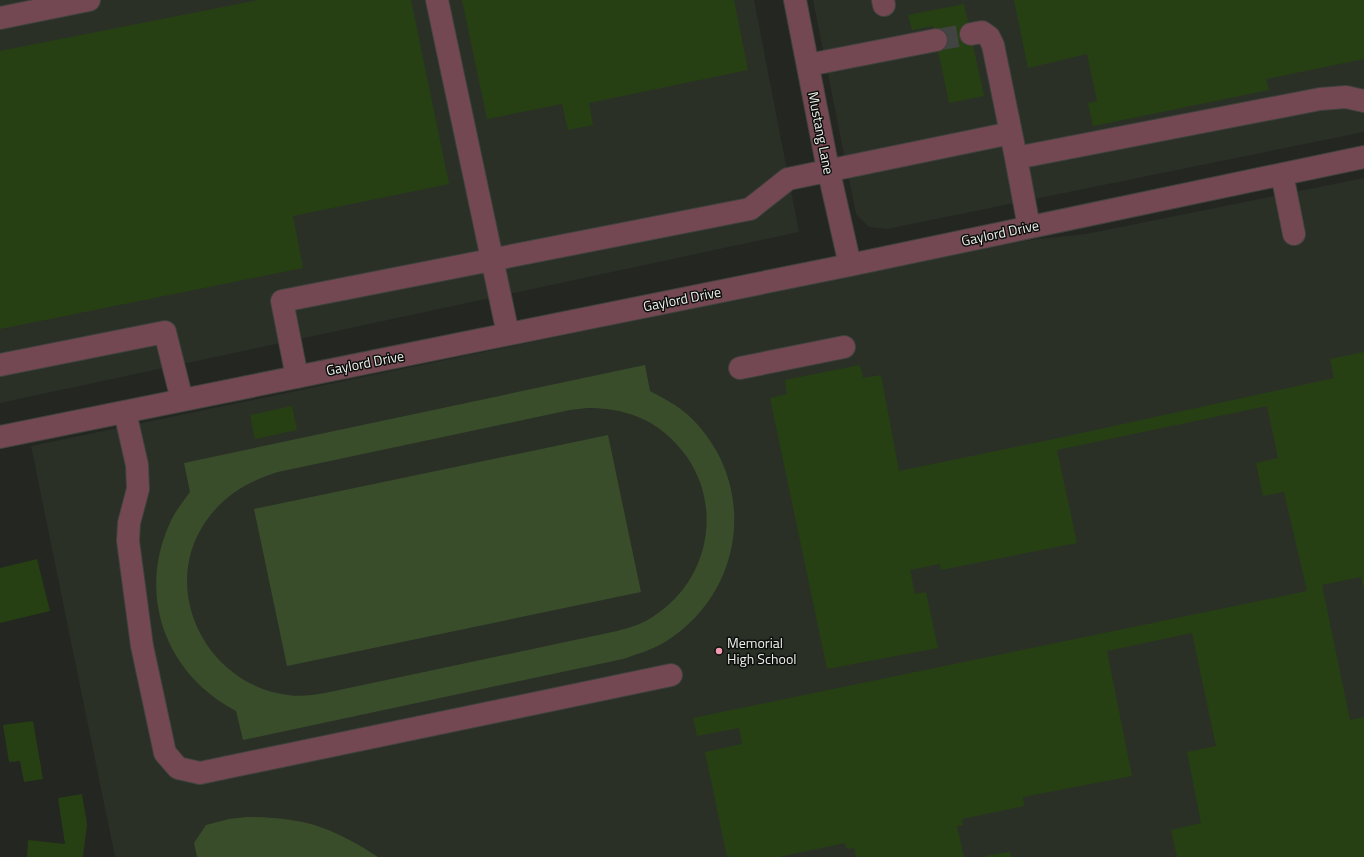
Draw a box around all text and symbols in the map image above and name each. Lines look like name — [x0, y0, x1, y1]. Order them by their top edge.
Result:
street label: Mustang Lane — [803, 90, 840, 176]
street label: Gaylord Drive — [959, 214, 1041, 251]
street label: Gaylord Drive — [641, 281, 723, 316]
street label: Gaylord Drive — [324, 345, 406, 380]
place label: Memorial High School — [727, 632, 797, 669]
marker: Memorial High School — [714, 646, 724, 656]

